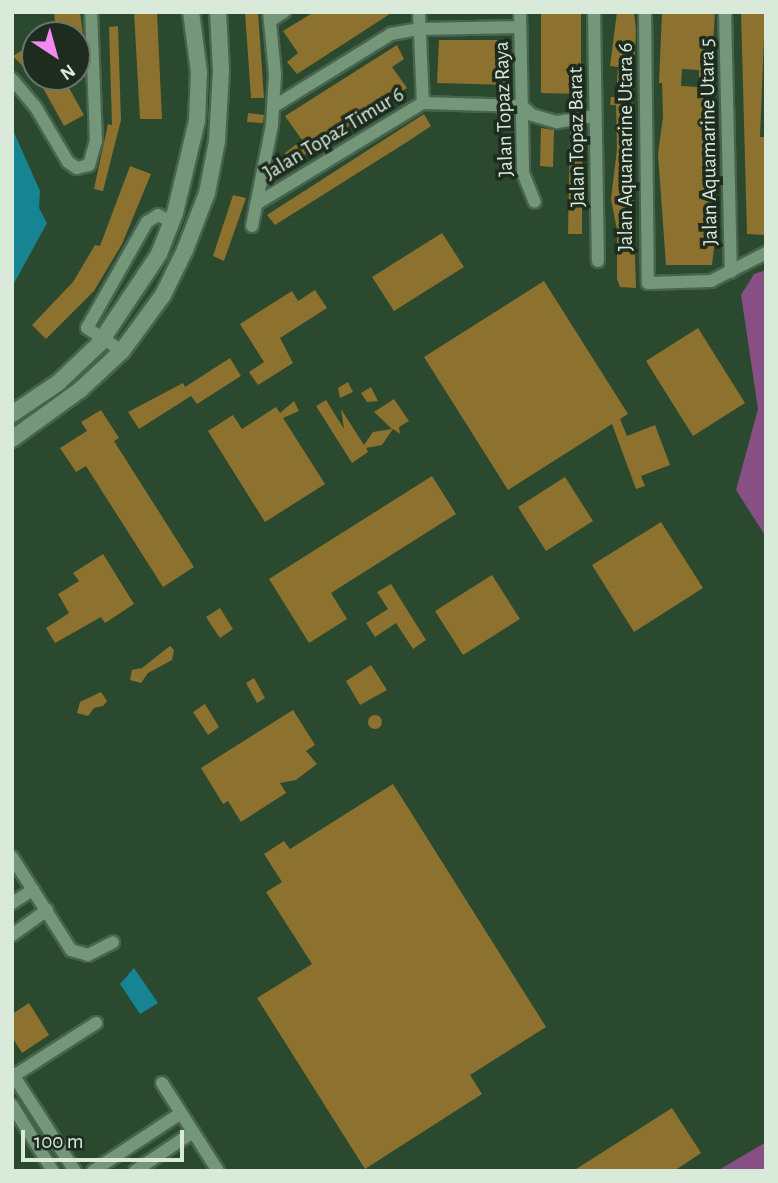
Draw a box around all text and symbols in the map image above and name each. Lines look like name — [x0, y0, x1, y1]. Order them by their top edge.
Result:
north arrow — [21, 21, 91, 91]
street label: Jalan Aquamarine Utara 5 — [695, 38, 723, 246]
street label: Jalan Topaz Raya — [489, 41, 519, 177]
street label: Jalan Aquamarine Utara 6 — [613, 43, 639, 251]
text: N — [57, 60, 78, 83]
street label: Jalan Topaz Barat — [563, 67, 591, 207]
street label: Jalan Topaz Timur 6 — [259, 82, 409, 186]
scale bar — [24, 1116, 187, 1160]
text: 100 m — [34, 1131, 84, 1152]

